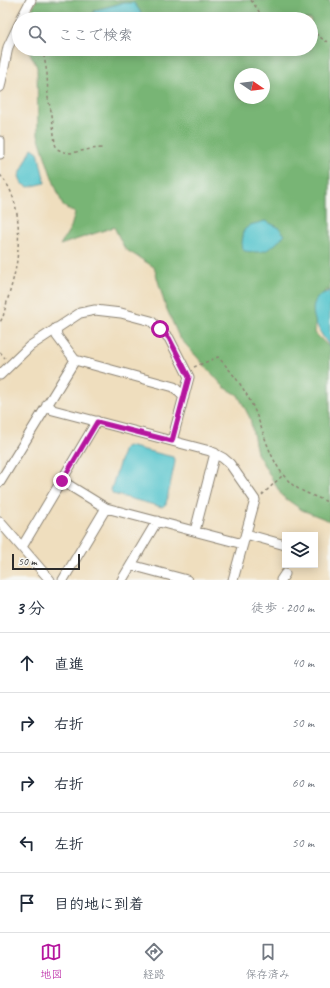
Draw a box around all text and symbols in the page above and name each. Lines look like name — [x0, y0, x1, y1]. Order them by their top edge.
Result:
search box — [12, 12, 318, 56]
icon: search — [26, 23, 48, 45]
text: ここで検索 — [58, 26, 133, 45]
north arrow — [234, 68, 270, 104]
route start — [151, 320, 169, 338]
route end — [53, 472, 71, 490]
map controls — [282, 532, 318, 568]
button: layers — [282, 532, 318, 568]
scale bar — [12, 552, 80, 571]
text: 50 m — [18, 554, 37, 568]
text: 3 分 — [16, 598, 45, 619]
text: 徒歩 · 200 m — [251, 600, 314, 616]
icon: ahead — [16, 652, 38, 674]
text: 直進 — [54, 655, 84, 674]
text: 40 m — [292, 655, 314, 671]
icon: right — [16, 712, 38, 734]
text: 右折 — [54, 715, 84, 734]
text: 50 m — [292, 715, 314, 731]
icon: right — [16, 772, 38, 794]
text: 右折 — [54, 775, 84, 794]
text: 60 m — [292, 775, 314, 791]
icon: left — [16, 832, 38, 854]
text: 左折 — [54, 835, 84, 854]
text: 50 m — [292, 835, 314, 851]
icon: arrive — [16, 892, 38, 914]
text: 目的地に到着 — [54, 895, 144, 914]
tab: 地図 — [40, 941, 62, 981]
tab: 経路 — [143, 941, 165, 981]
tab: 保存済み — [246, 941, 290, 981]

